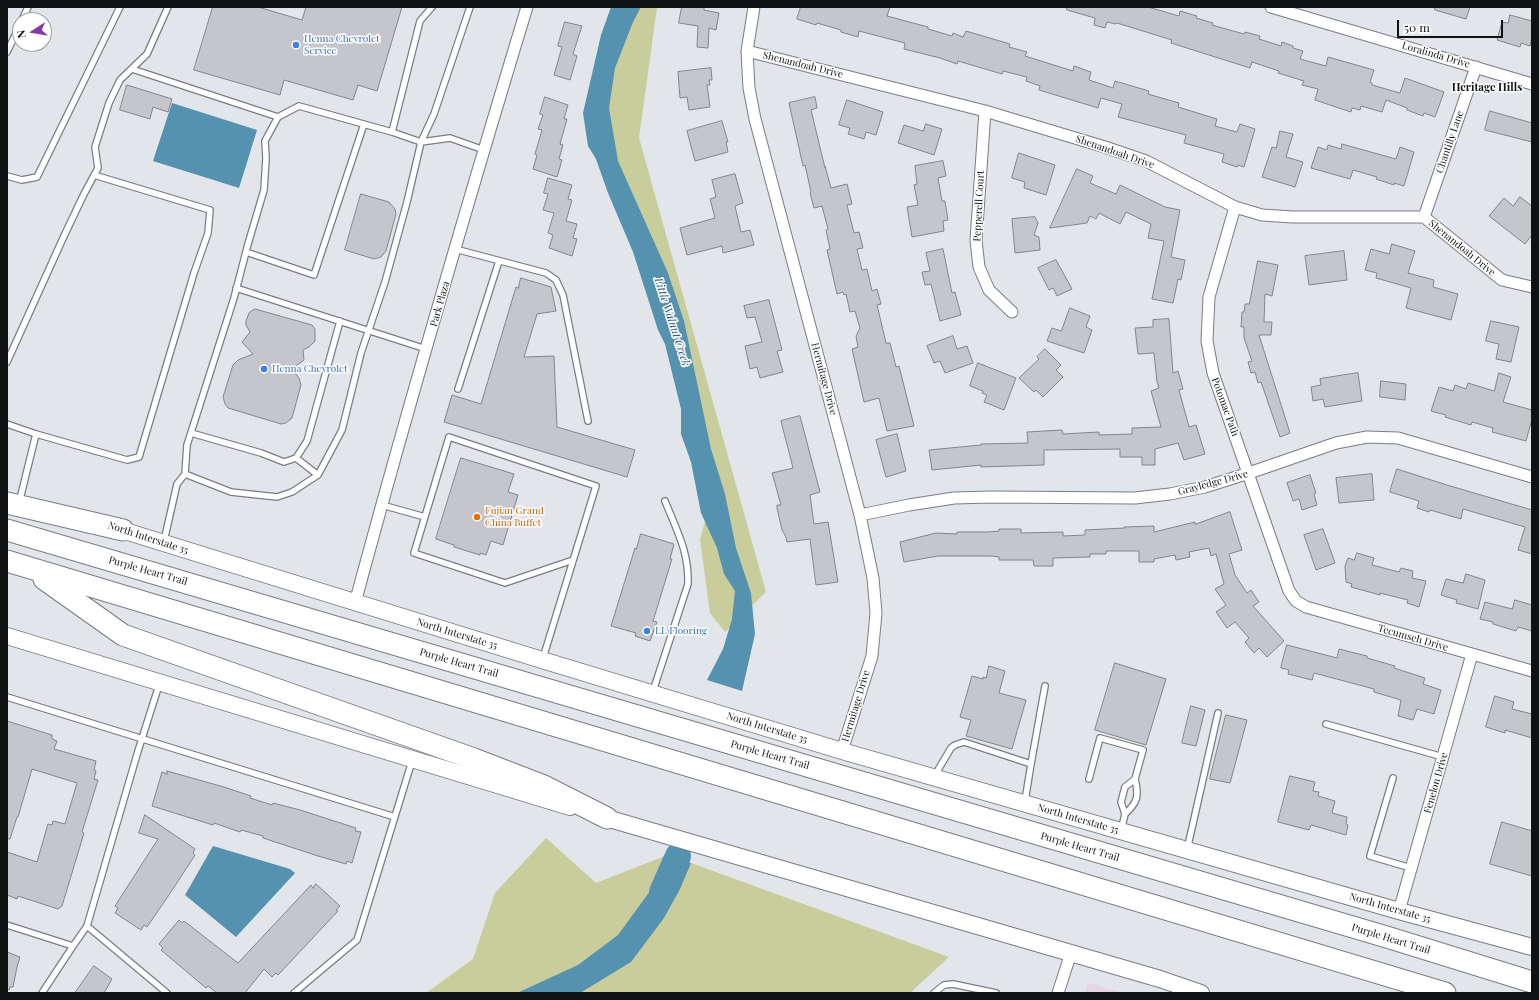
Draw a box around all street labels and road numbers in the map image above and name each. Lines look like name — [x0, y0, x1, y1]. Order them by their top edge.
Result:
street label: Loralinda Drive — [1401, 40, 1471, 70]
street label: Shenandoah Drive — [762, 49, 844, 81]
street label: Chantilly Lane — [1434, 109, 1466, 175]
street label: Shenandoah Drive — [1074, 133, 1156, 171]
street label: Pepperell Court — [971, 170, 987, 242]
street label: Shenandoah Drive — [1426, 217, 1498, 279]
street label: Park Plaza — [428, 280, 452, 328]
street label: Hermitage Drive — [809, 342, 839, 416]
street label: Potomac Path — [1209, 376, 1241, 438]
street label: Grayledge Drive — [1177, 468, 1249, 498]
street label: North Interstate 35 — [106, 519, 190, 557]
street label: Purple Heart Trail — [107, 554, 189, 588]
street label: North Interstate 35 — [415, 616, 499, 652]
street label: Tecumseh Drive — [1376, 622, 1450, 654]
street label: Purple Heart Trail — [418, 646, 500, 680]
street label: Hermitage Drive — [839, 669, 873, 743]
street label: North Interstate 35 — [725, 710, 809, 746]
street label: Purple Heart Trail — [729, 738, 811, 772]
street label: Fenelon Drive — [1422, 751, 1450, 815]
street label: North Interstate 35 — [1036, 802, 1120, 836]
street label: Purple Heart Trail — [1039, 830, 1121, 864]
street label: North Interstate 35 — [1348, 891, 1432, 925]
street label: Purple Heart Trail — [1350, 921, 1432, 957]

